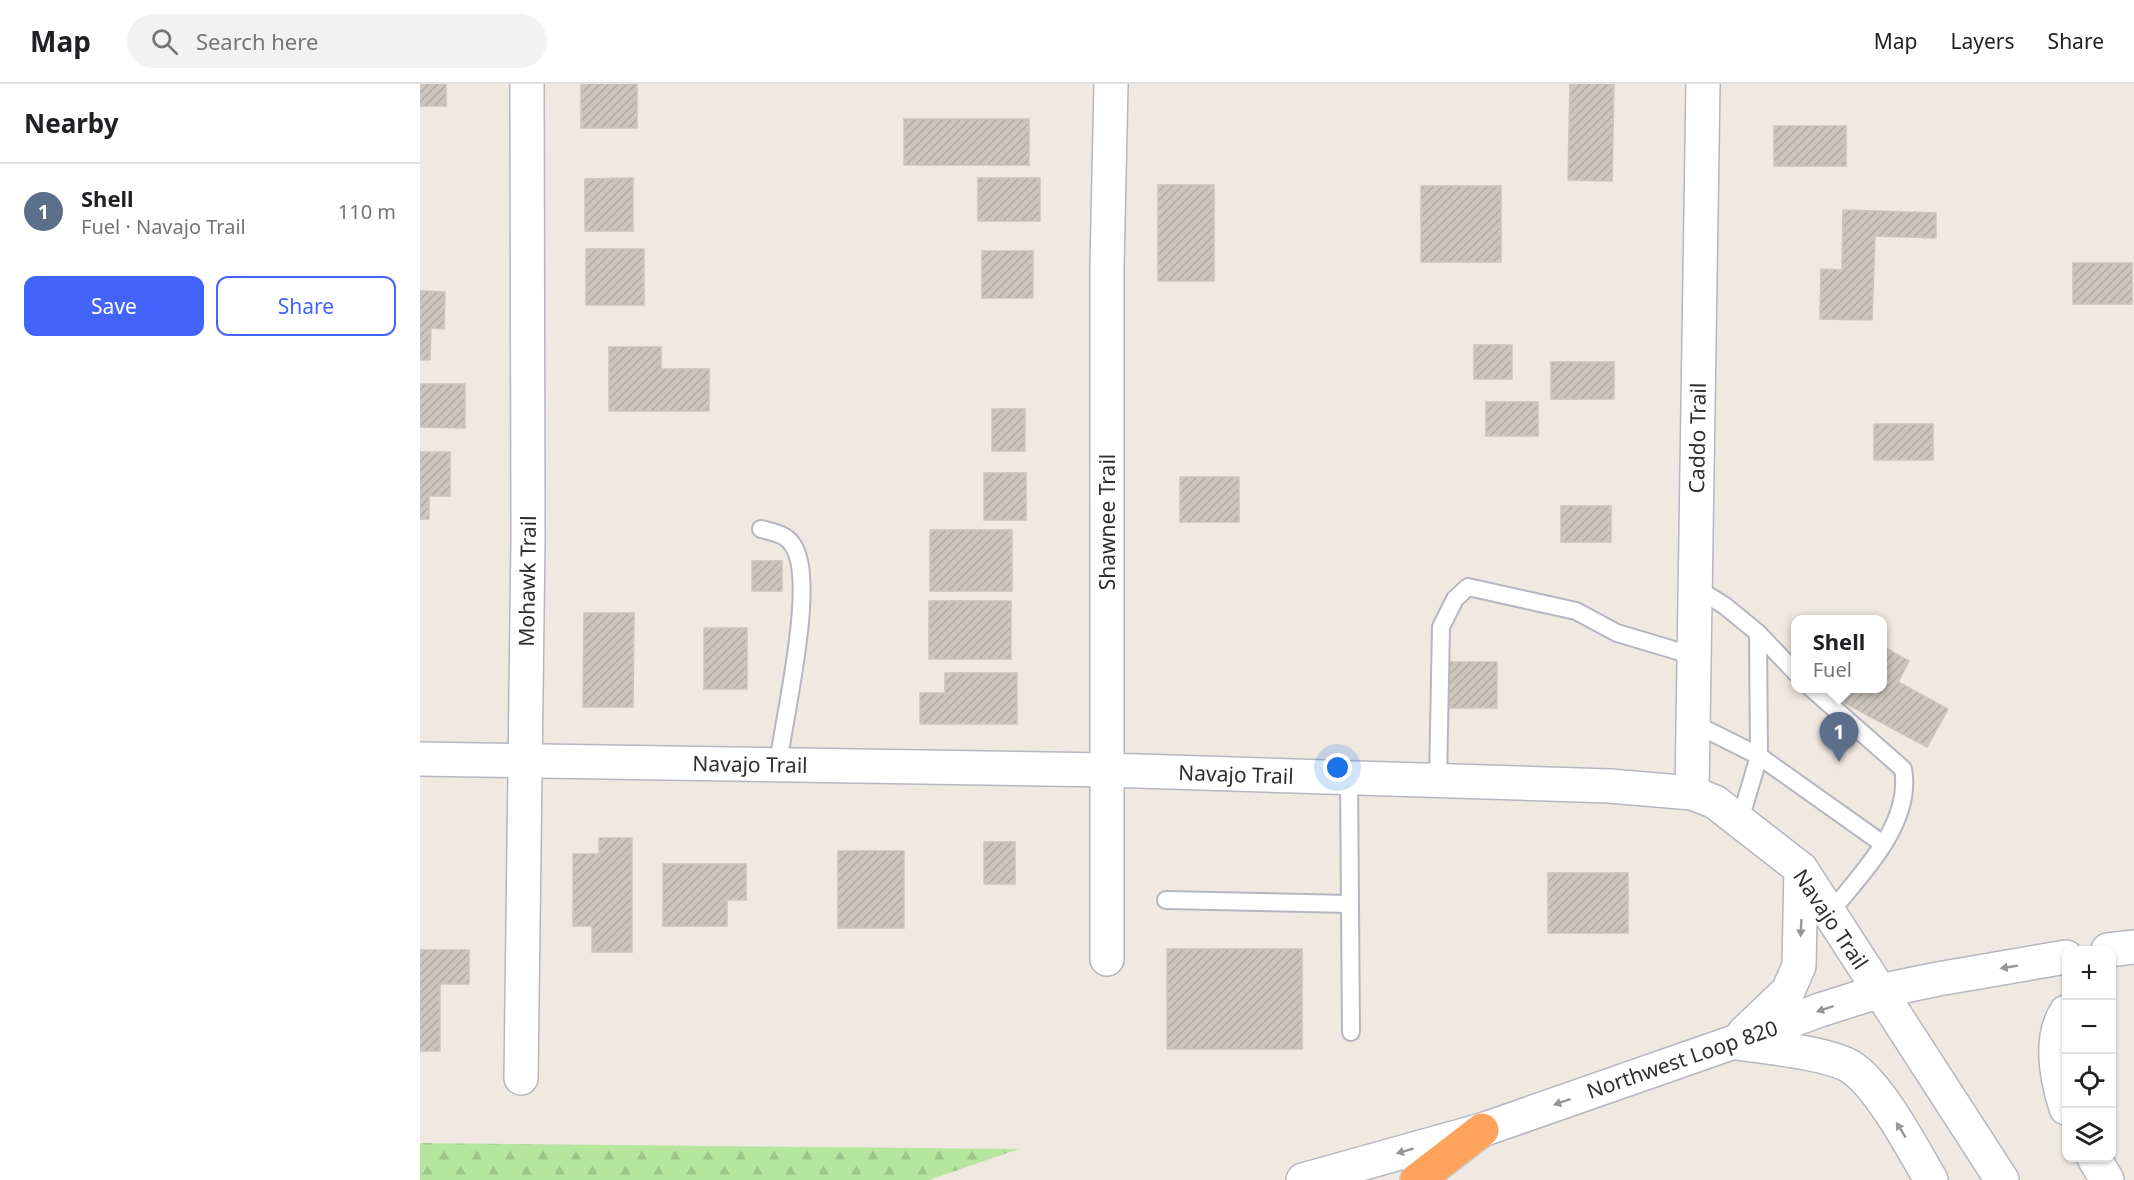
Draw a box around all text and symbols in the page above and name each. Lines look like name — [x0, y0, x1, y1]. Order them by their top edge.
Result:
search box — [127, 14, 547, 68]
text: Map — [30, 22, 91, 60]
icon: search — [148, 25, 181, 58]
text: Search here — [196, 26, 318, 56]
text: Map — [1874, 27, 1918, 55]
text: Layers — [1951, 27, 2015, 55]
text: Share — [2048, 27, 2104, 55]
text: Nearby — [24, 105, 119, 141]
text: Shell — [81, 183, 134, 213]
text: 1 — [38, 198, 49, 225]
text: 110 m — [338, 198, 396, 225]
text: Fuel · Navajo Trail — [81, 213, 246, 240]
button: Save — [24, 276, 204, 336]
button: Share — [216, 276, 396, 336]
street label: Caddo Trail — [1682, 382, 1712, 494]
street label: Shawnee Trail — [1093, 454, 1121, 590]
street label: Mohawk Trail — [512, 515, 542, 647]
popup — [1791, 615, 1887, 693]
text: Shell — [1813, 626, 1865, 656]
text: Fuel — [1813, 656, 1852, 683]
pin: 1 — [1820, 712, 1858, 762]
street label: Navajo Trail — [692, 749, 808, 779]
your location — [1323, 753, 1352, 782]
street label: Navajo Trail — [1178, 758, 1294, 790]
street label: Navajo Trail — [1787, 863, 1875, 975]
one-way arrow — [1796, 918, 1805, 937]
map controls — [2062, 946, 2116, 1162]
button: + — [2062, 946, 2116, 1000]
one-way arrow — [1999, 963, 2018, 972]
button: − — [2062, 1000, 2116, 1054]
one-way arrow — [1816, 1004, 1834, 1014]
street label: Northwest Loop 820 — [1583, 1013, 1781, 1105]
button: locate — [2062, 1054, 2116, 1108]
one-way arrow — [1553, 1098, 1571, 1107]
button: layers — [2062, 1108, 2116, 1162]
one-way arrow — [1895, 1122, 1906, 1138]
one-way arrow — [1396, 1147, 1414, 1156]

